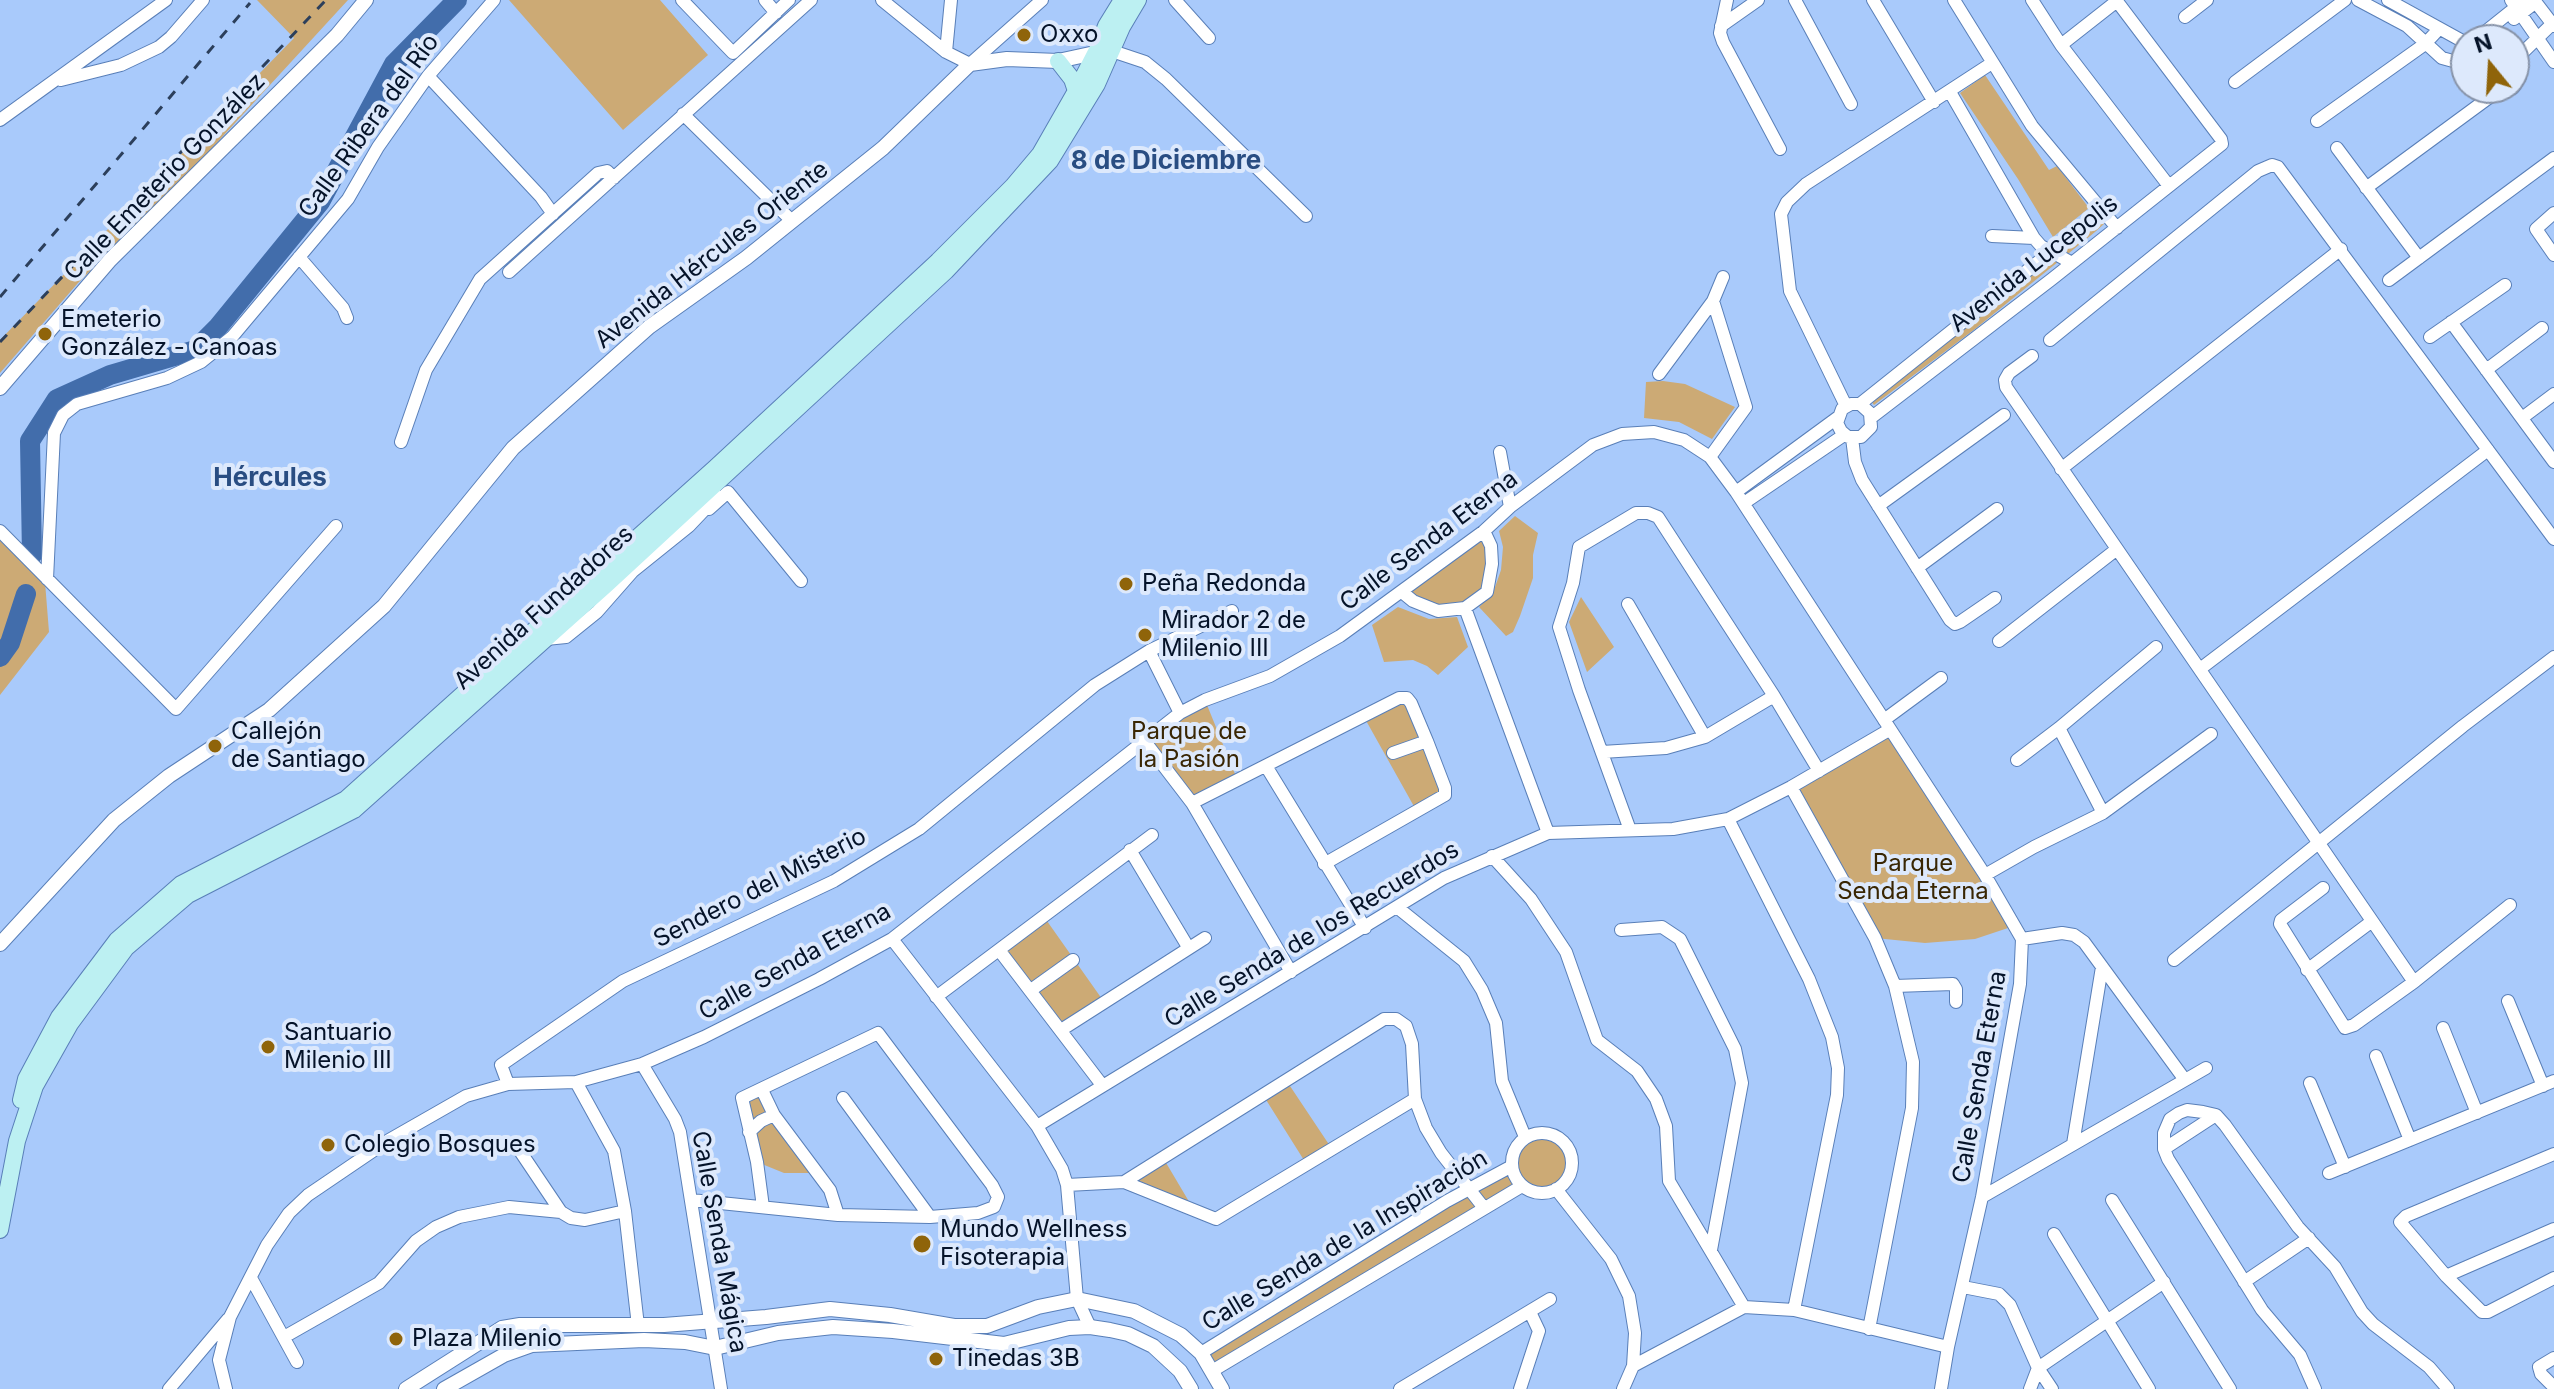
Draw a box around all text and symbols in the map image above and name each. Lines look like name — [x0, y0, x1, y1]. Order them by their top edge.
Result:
place label: Oxxo — [1040, 21, 1098, 49]
north arrow — [2450, 24, 2530, 104]
marker: Oxxo — [1015, 26, 1033, 44]
text: N — [2471, 28, 2495, 58]
street label: Calle Ribera del Río — [293, 29, 445, 223]
street label: Calle Emeterio González — [59, 67, 271, 287]
district label: 8 de Diciembre — [1071, 145, 1261, 177]
street label: Avenida Hércules Oriente — [590, 155, 834, 355]
street label: Avenida Lucepolis — [1944, 189, 2124, 339]
place label: Emeterio González - Canoas — [61, 306, 277, 362]
marker: Emeterio González - Canoas — [36, 325, 54, 343]
district label: Hércules — [213, 462, 327, 494]
street label: Calle Senda Eterna — [1334, 465, 1524, 617]
street label: Avenida Fundadores — [448, 520, 640, 696]
place label: Peña Redonda — [1142, 570, 1306, 598]
marker: Peña Redonda — [1117, 575, 1135, 593]
place label: Mirador 2 de Milenio III — [1161, 607, 1306, 663]
marker: Mirador 2 de Milenio III — [1136, 626, 1154, 644]
place label: Callejón de Santiago — [231, 718, 366, 774]
park label: Parque de la Pasión — [1131, 718, 1247, 774]
marker: Callejón de Santiago — [206, 737, 224, 755]
street label: Sendero del Misterio — [649, 822, 871, 954]
street label: Calle Senda de los Recuerdos — [1160, 836, 1464, 1034]
park label: Parque Senda Eterna — [1837, 850, 1989, 906]
street label: Calle Senda Eterna — [694, 897, 896, 1027]
street label: Calle Senda Eterna — [1947, 969, 2013, 1185]
place label: Santuario Milenio III — [284, 1019, 392, 1075]
marker: Santuario Milenio III — [259, 1038, 277, 1056]
street label: Calle Senda Mágica — [685, 1129, 753, 1355]
place label: Colegio Bosques — [344, 1131, 536, 1159]
marker: Colegio Bosques — [319, 1136, 337, 1154]
street label: Calle Senda de la Inspiración — [1197, 1144, 1493, 1338]
place label: Mundo Wellness Fisoterapia — [940, 1216, 1127, 1272]
marker: Mundo Wellness Fisoterapia — [911, 1233, 933, 1255]
place label: Plaza Milenio — [412, 1325, 562, 1353]
marker: Plaza Milenio — [387, 1330, 405, 1348]
place label: Tinedas 3B — [952, 1345, 1080, 1373]
marker: Tinedas 3B — [927, 1350, 945, 1368]

